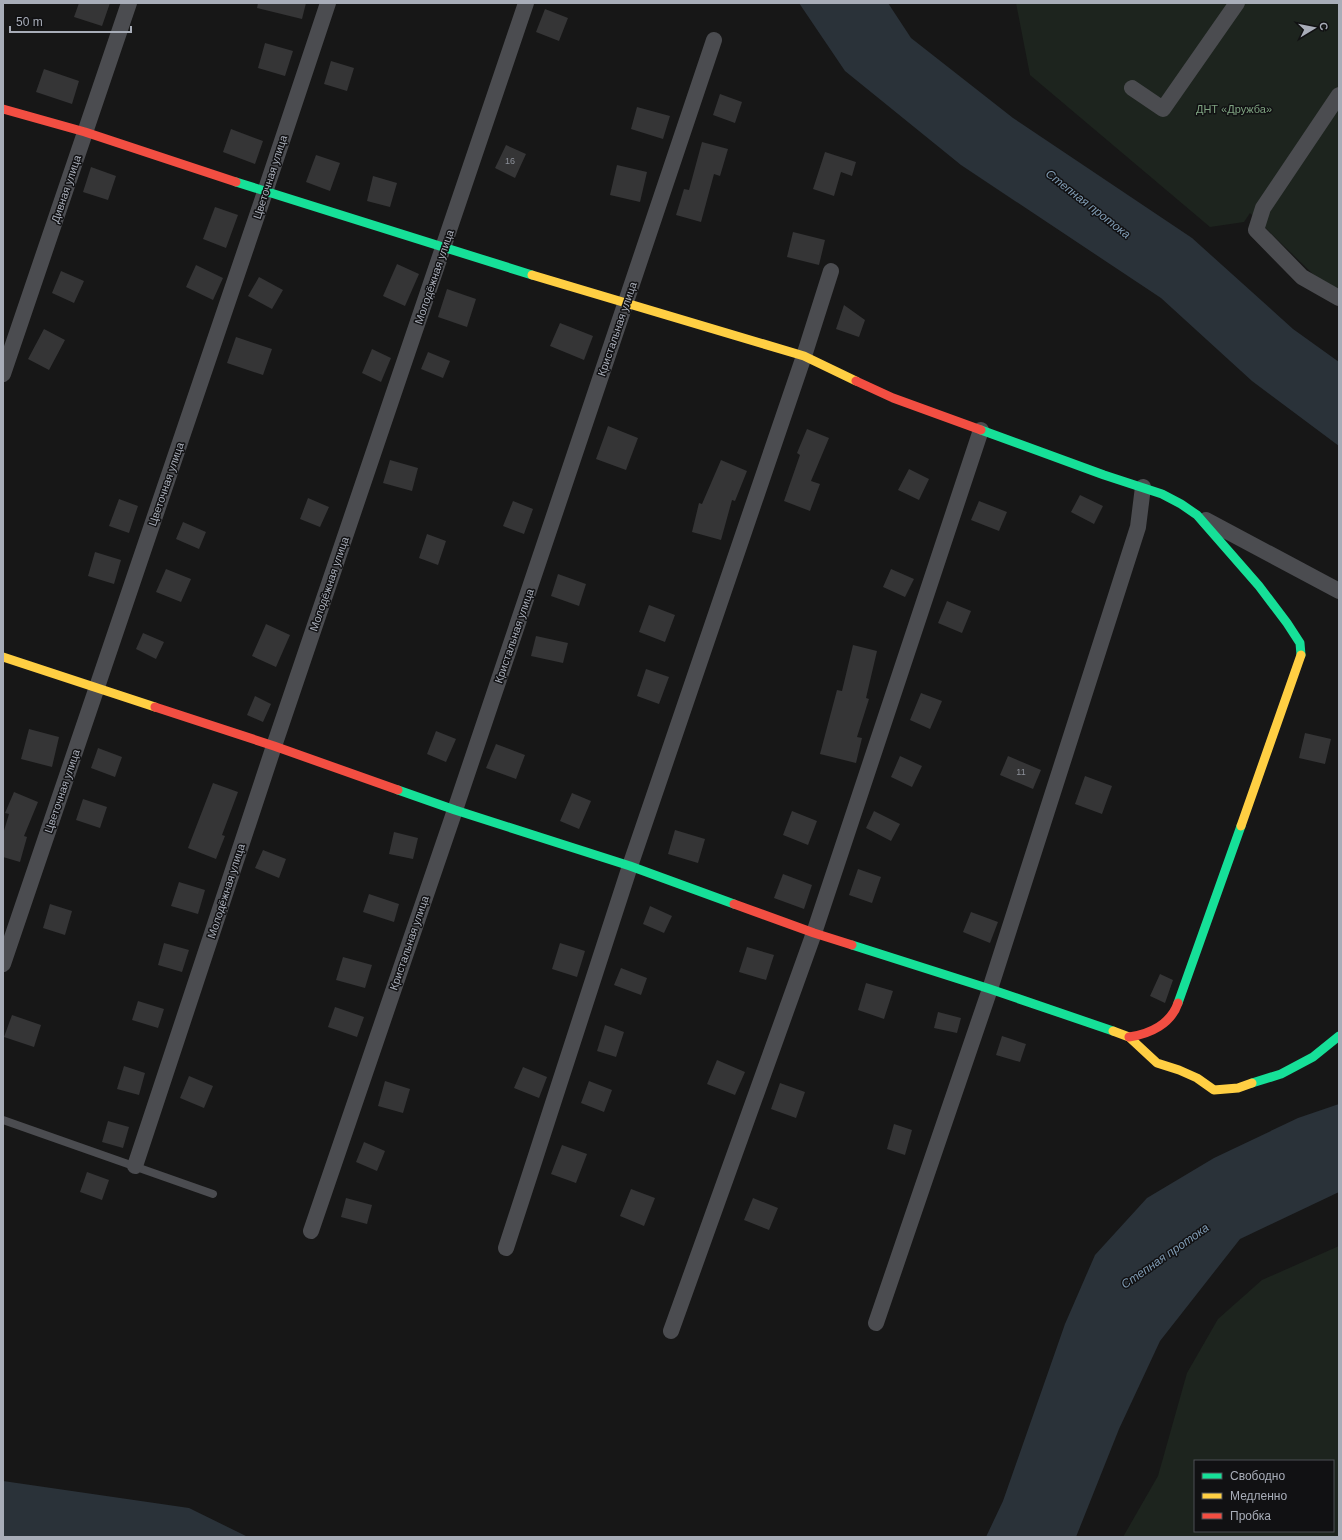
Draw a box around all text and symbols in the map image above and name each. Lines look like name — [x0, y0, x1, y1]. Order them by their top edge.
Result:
scale bar — [10, 8, 131, 34]
north arrow — [1294, 8, 1334, 48]
text: 50 m — [16, 15, 43, 29]
text: С — [1317, 21, 1330, 31]
park label: ДНТ «Дружба» — [1196, 103, 1272, 115]
street label: Цветочная улица — [251, 133, 290, 220]
street label: Дивная улица — [49, 153, 83, 224]
house number: 16 — [505, 156, 515, 166]
water label: Степная протока — [1043, 167, 1133, 242]
street label: Молодёжная улица — [412, 227, 456, 326]
street label: Кристальная улица — [595, 280, 639, 378]
street label: Цветочная улица — [146, 440, 186, 527]
street label: Молодёжная улица — [307, 534, 351, 633]
street label: Кристальная улица — [492, 587, 536, 685]
street label: Цветочная улица — [42, 747, 82, 834]
house number: 11 — [1016, 767, 1026, 777]
street label: Молодёжная улица — [205, 841, 247, 940]
street label: Кристальная улица — [387, 894, 431, 992]
water label: Степная протока — [1118, 1220, 1212, 1292]
legend — [1194, 1460, 1334, 1532]
text: Свободно — [1230, 1469, 1285, 1483]
text: Медленно — [1230, 1489, 1287, 1503]
text: Пробка — [1230, 1509, 1271, 1523]

